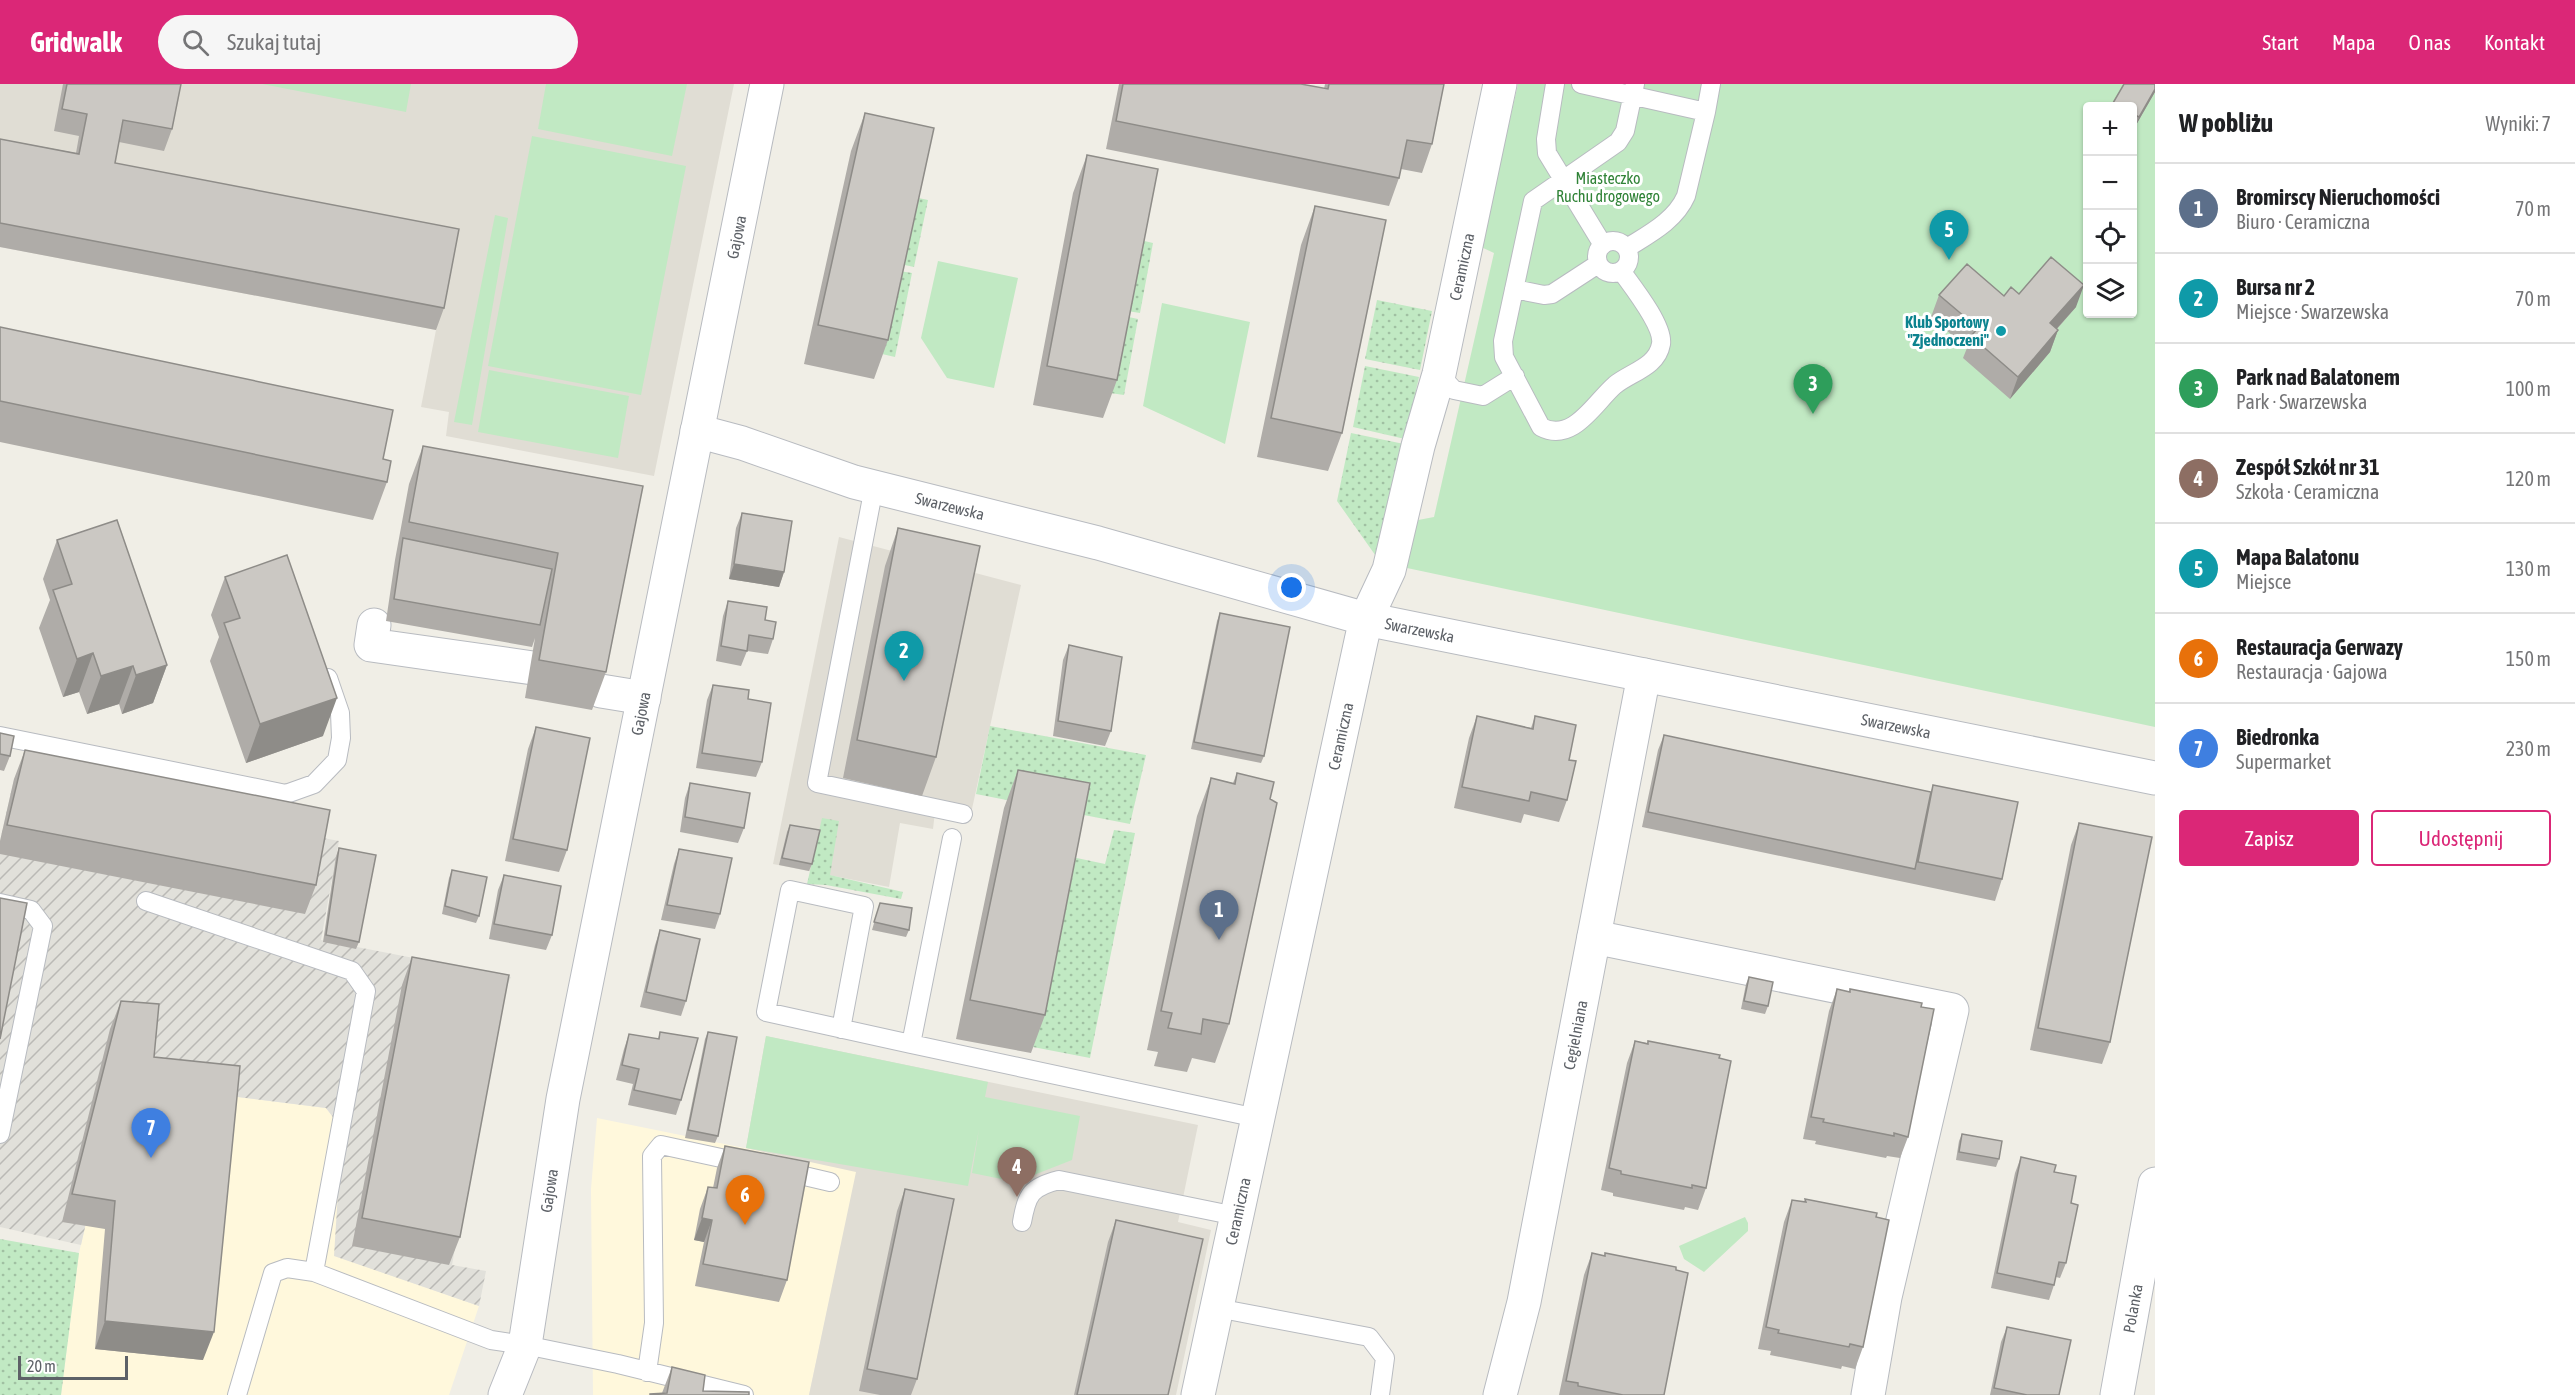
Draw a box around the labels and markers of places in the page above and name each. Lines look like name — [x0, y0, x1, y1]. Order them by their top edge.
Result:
pin: 5 — [1930, 210, 1968, 260]
place label: Klub Sportowy "Zjednoczeni" — [1905, 313, 1990, 349]
marker: Klub Sportowy "Zjednoczeni" — [1994, 324, 2008, 338]
pin: 3 — [1794, 364, 1832, 414]
pin: 2 — [884, 632, 924, 681]
pin: 1 — [1200, 890, 1238, 940]
pin: 7 — [132, 1108, 170, 1158]
pin: 4 — [998, 1148, 1036, 1197]
pin: 6 — [726, 1176, 764, 1225]

